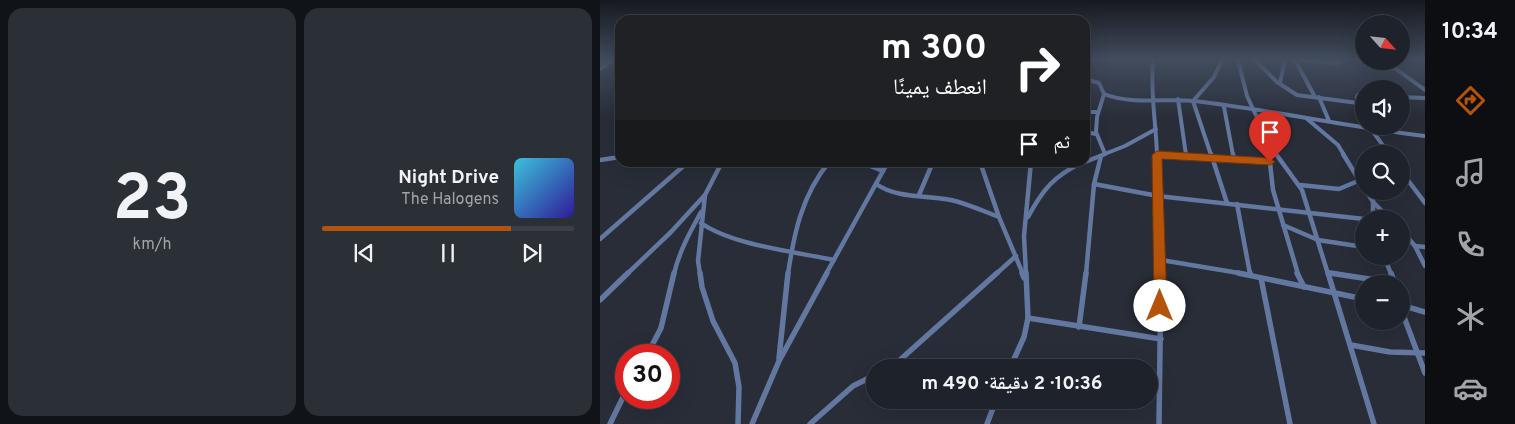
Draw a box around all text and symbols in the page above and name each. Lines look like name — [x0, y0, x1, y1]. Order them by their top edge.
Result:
north arrow — [1355, 15, 1410, 70]
map controls — [1355, 15, 1410, 330]
text: 10:34 — [1442, 19, 1498, 46]
text: 300 m — [881, 27, 987, 71]
icon: right — [1005, 35, 1070, 100]
text: انعطف يمينًا — [893, 75, 987, 102]
button: sound — [1355, 80, 1410, 135]
icon: directions — [1453, 83, 1488, 118]
pin — [1249, 111, 1291, 162]
icon: arrive — [1256, 118, 1284, 146]
icon: arrive — [1015, 130, 1043, 158]
text: ثم — [1053, 131, 1070, 155]
button: search — [1355, 145, 1410, 200]
icon: music — [1453, 155, 1488, 190]
text: 23 — [113, 161, 191, 243]
text: Night Drive — [398, 166, 499, 190]
text: The Halogens — [401, 190, 499, 210]
button: + — [1355, 210, 1410, 265]
icon: phone — [1453, 227, 1488, 262]
text: km/h — [133, 235, 171, 255]
icon: previous — [350, 239, 378, 267]
icon: pause — [434, 239, 462, 267]
icon: next — [518, 239, 546, 267]
button: − — [1355, 275, 1410, 330]
position arrow — [1133, 279, 1185, 331]
icon: climate — [1453, 299, 1488, 334]
speed limit sign: 30 — [615, 344, 680, 409]
icon: car — [1453, 371, 1488, 406]
text: 10:36 · 2 دقيقة · 490 m — [922, 372, 1102, 396]

